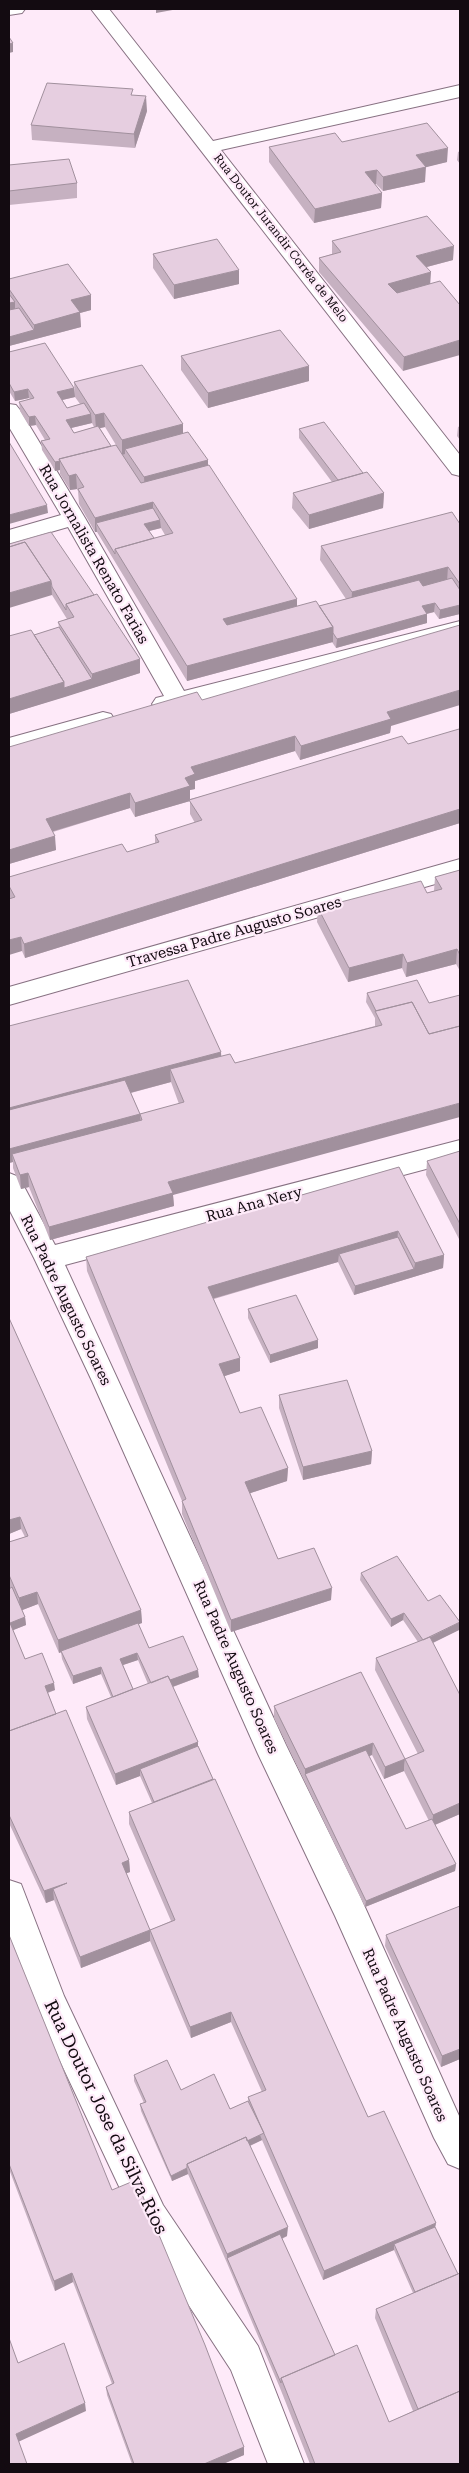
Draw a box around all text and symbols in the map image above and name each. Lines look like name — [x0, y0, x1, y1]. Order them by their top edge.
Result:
street label: Rua Doutor Jurandir Corrêa de Melo — [211, 151, 351, 325]
street label: Rua Jornalista Renato Farias — [35, 461, 153, 647]
street label: Travessa Padre Augusto Soares — [125, 893, 343, 971]
street label: Rua Ana Nery — [204, 1182, 304, 1225]
street label: Rua Padre Augusto Soares — [17, 1212, 115, 1388]
street label: Rua Padre Augusto Soares — [190, 1578, 282, 1756]
street label: Rua Padre Augusto Soares — [359, 1946, 451, 2124]
street label: Rua Doutor Jose da Silva Rios — [40, 1996, 172, 2237]

